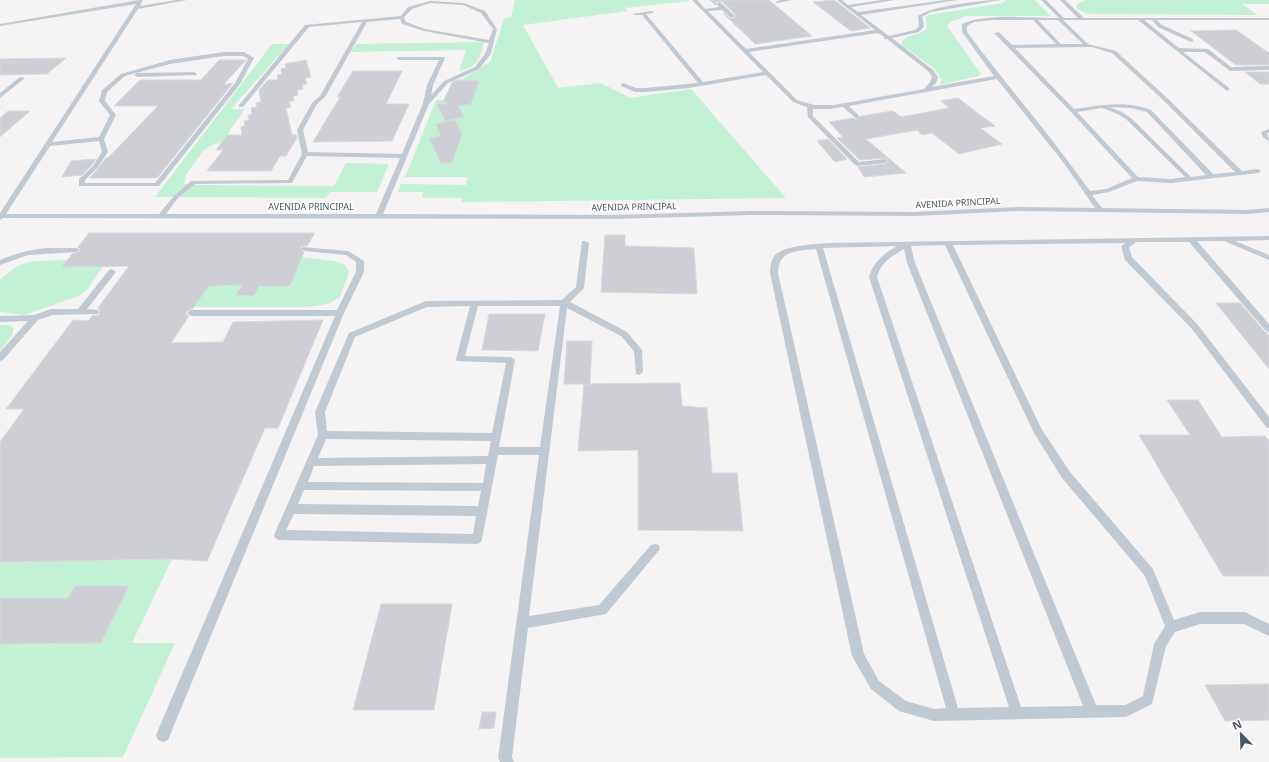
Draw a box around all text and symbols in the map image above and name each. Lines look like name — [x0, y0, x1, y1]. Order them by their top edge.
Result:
street label: AVENIDA PRINCIPAL — [915, 194, 1001, 211]
street label: AVENIDA PRINCIPAL — [591, 199, 677, 214]
street label: AVENIDA PRINCIPAL — [268, 200, 354, 213]
north arrow — [1221, 714, 1261, 754]
text: N — [1230, 716, 1244, 733]

